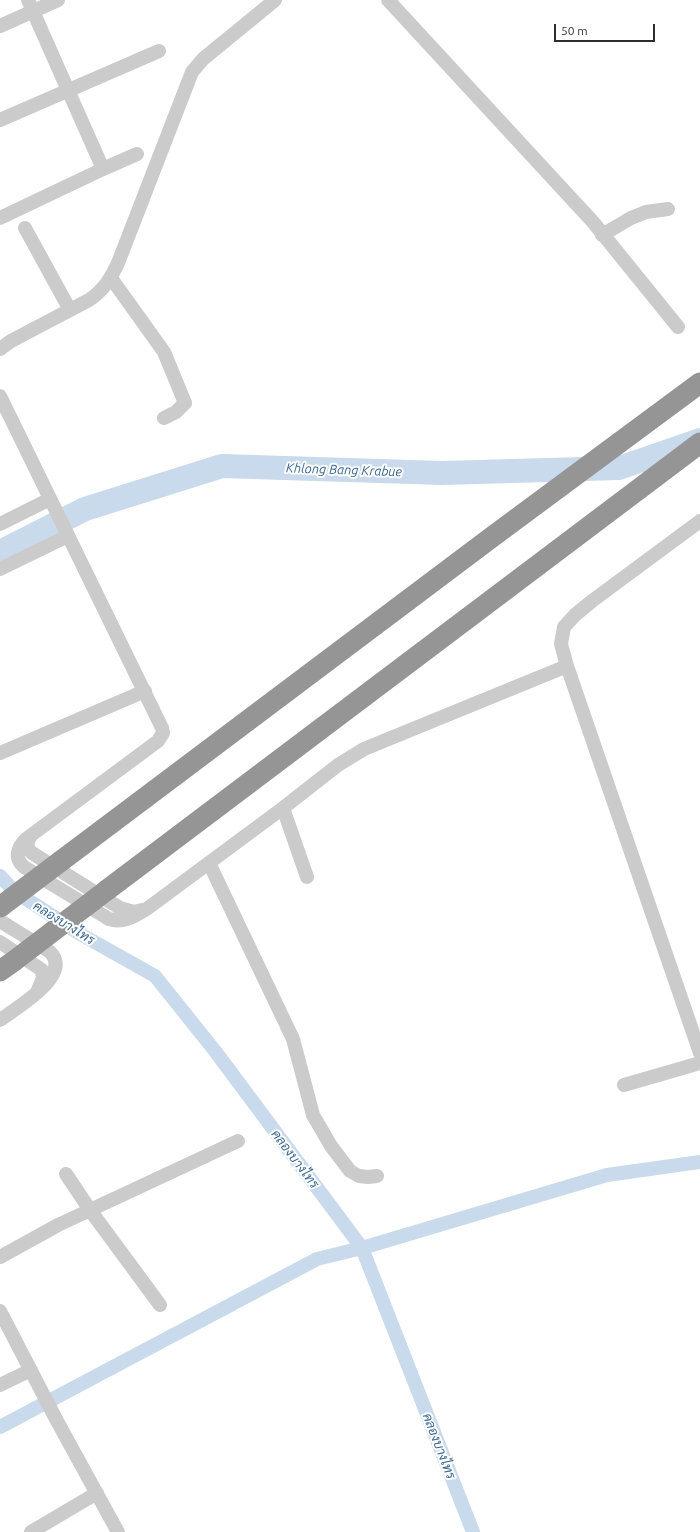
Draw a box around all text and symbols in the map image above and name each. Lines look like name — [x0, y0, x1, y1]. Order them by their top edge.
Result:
scale bar — [556, 16, 657, 42]
text: 50 m — [561, 24, 588, 37]
water label: Khlong Bang Krabue — [286, 460, 402, 480]
water label: คลองบางไทร — [30, 898, 98, 948]
water label: คลองบางไทร — [268, 1127, 322, 1191]
water label: คลองบางไทร — [419, 1411, 459, 1481]

